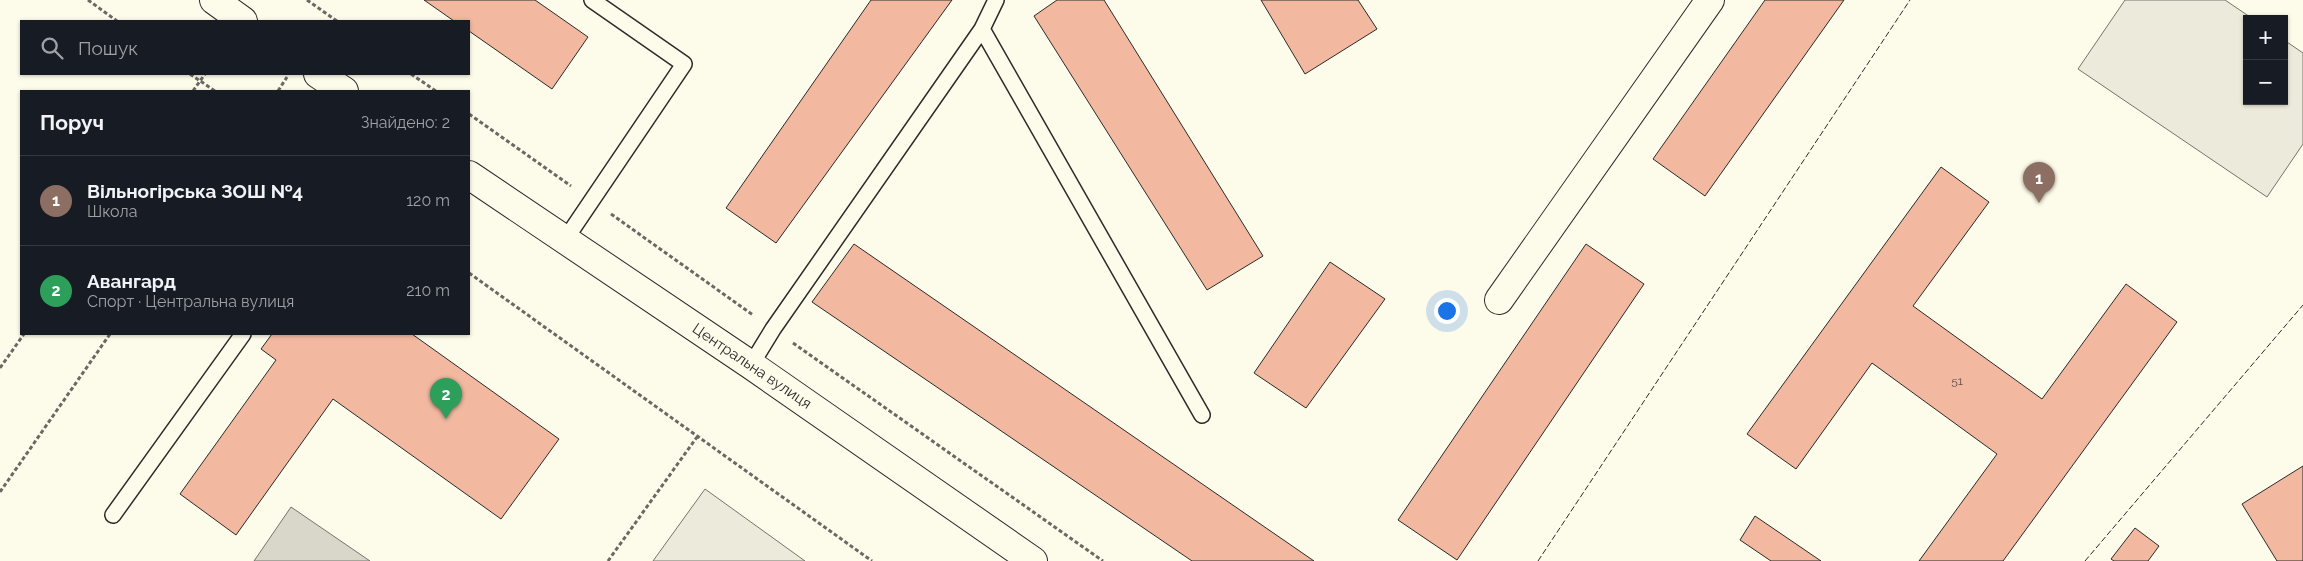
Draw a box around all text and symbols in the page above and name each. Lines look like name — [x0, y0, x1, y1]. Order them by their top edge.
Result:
map controls — [2243, 15, 2288, 105]
button: + — [2243, 15, 2288, 60]
search box — [20, 20, 470, 75]
icon: search — [38, 34, 66, 62]
text: Пошук — [78, 37, 138, 59]
button: − — [2243, 60, 2288, 105]
text: Поруч — [40, 110, 104, 135]
text: Знайдено: 2 — [361, 113, 450, 132]
pin: 1 — [2023, 162, 2055, 203]
text: Вільногірська ЗОШ №4 — [87, 180, 303, 202]
text: 1 — [52, 191, 60, 210]
text: 120 m — [406, 191, 450, 210]
text: Школа — [87, 202, 137, 221]
text: Авангард — [87, 270, 176, 292]
text: 2 — [51, 281, 61, 300]
text: 210 m — [406, 281, 450, 300]
text: Спорт · Центральна вулиця — [87, 292, 294, 311]
your location — [1434, 298, 1460, 324]
street label: Центральна вулиця — [689, 319, 815, 413]
house number: 51 — [1951, 374, 1963, 388]
pin: 2 — [430, 378, 462, 419]

